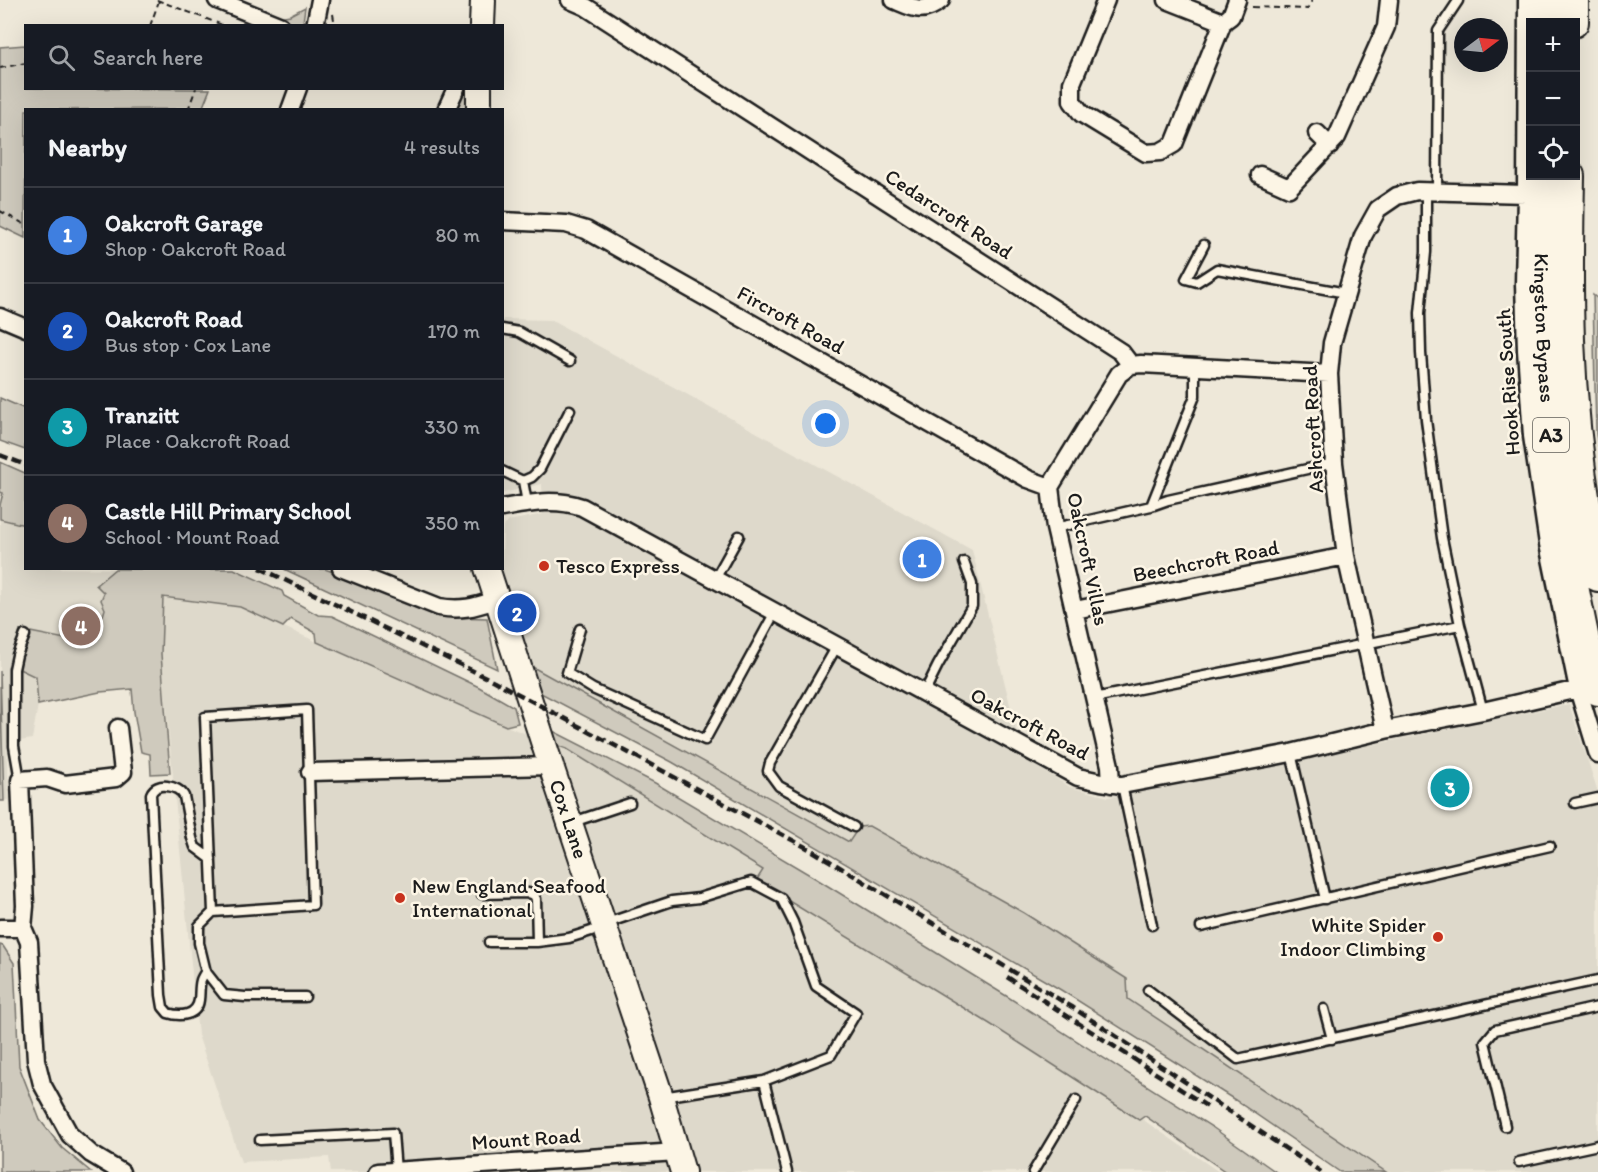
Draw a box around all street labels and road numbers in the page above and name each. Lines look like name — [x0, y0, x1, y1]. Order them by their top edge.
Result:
street label: Cedarcroft Road — [881, 163, 1018, 264]
street label: Kingston Bypass — [1529, 253, 1561, 404]
street label: Fircroft Road — [733, 280, 850, 360]
street label: Hook Rise South — [1490, 307, 1525, 456]
street label: Ashcroft Road — [1297, 364, 1328, 494]
road number: A3 — [1533, 418, 1569, 452]
street label: Oakcroft Villas — [1062, 490, 1115, 628]
street label: Beechcroft Road — [1131, 534, 1282, 587]
street label: Oakcroft Road — [966, 682, 1094, 766]
street label: Cox Lane — [544, 776, 594, 862]
street label: Mount Road — [471, 1122, 582, 1155]

